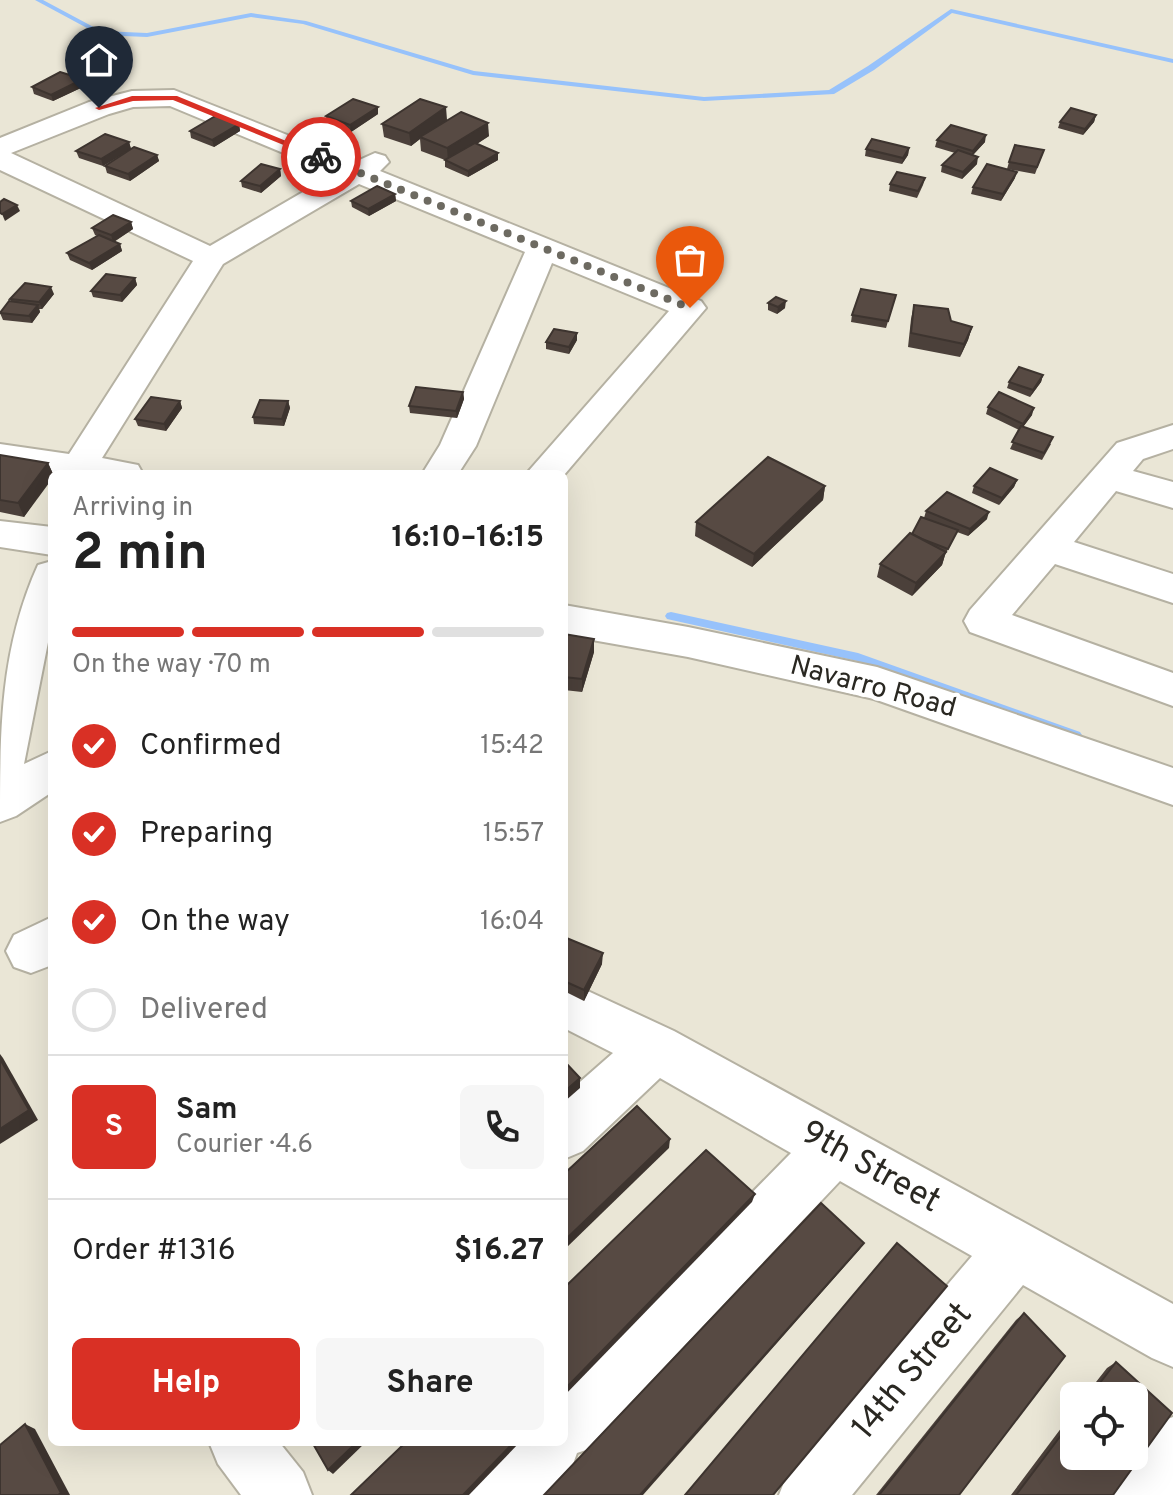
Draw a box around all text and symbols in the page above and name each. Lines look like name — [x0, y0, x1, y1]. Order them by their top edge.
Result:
pin — [65, 26, 133, 108]
icon: home — [77, 38, 121, 82]
courier — [281, 117, 361, 197]
icon: bike — [299, 135, 343, 179]
pin — [656, 226, 724, 308]
icon: bag — [668, 238, 712, 282]
text: Arriving in — [72, 492, 193, 525]
text: 16:10–16:15 — [391, 520, 544, 557]
text: 2 min — [72, 522, 208, 588]
text: On the way · 70 m — [72, 649, 271, 682]
street label: Navarro Road — [786, 649, 960, 727]
icon: check — [72, 724, 116, 768]
text: Confirmed — [140, 728, 282, 765]
text: 15:42 — [480, 730, 544, 763]
icon: check — [72, 812, 116, 856]
text: Preparing — [140, 816, 273, 853]
text: 15:57 — [483, 818, 544, 851]
icon: check — [72, 900, 116, 944]
text: On the way — [140, 904, 290, 941]
text: 16:04 — [480, 906, 544, 939]
text: Delivered — [140, 992, 268, 1029]
button: phone — [460, 1085, 544, 1169]
text: Sam — [176, 1092, 238, 1129]
text: S — [105, 1109, 123, 1146]
street label: 9th Street — [793, 1112, 947, 1224]
text: Courier · 4.6 — [176, 1129, 313, 1162]
text: Order #1316 — [72, 1233, 236, 1270]
text: $16.27 — [454, 1233, 544, 1270]
street label: 14th Street — [843, 1295, 983, 1449]
button: Help — [72, 1338, 300, 1430]
button: Share — [316, 1338, 544, 1430]
map controls — [1060, 1382, 1148, 1470]
button: locate — [1060, 1382, 1148, 1470]

